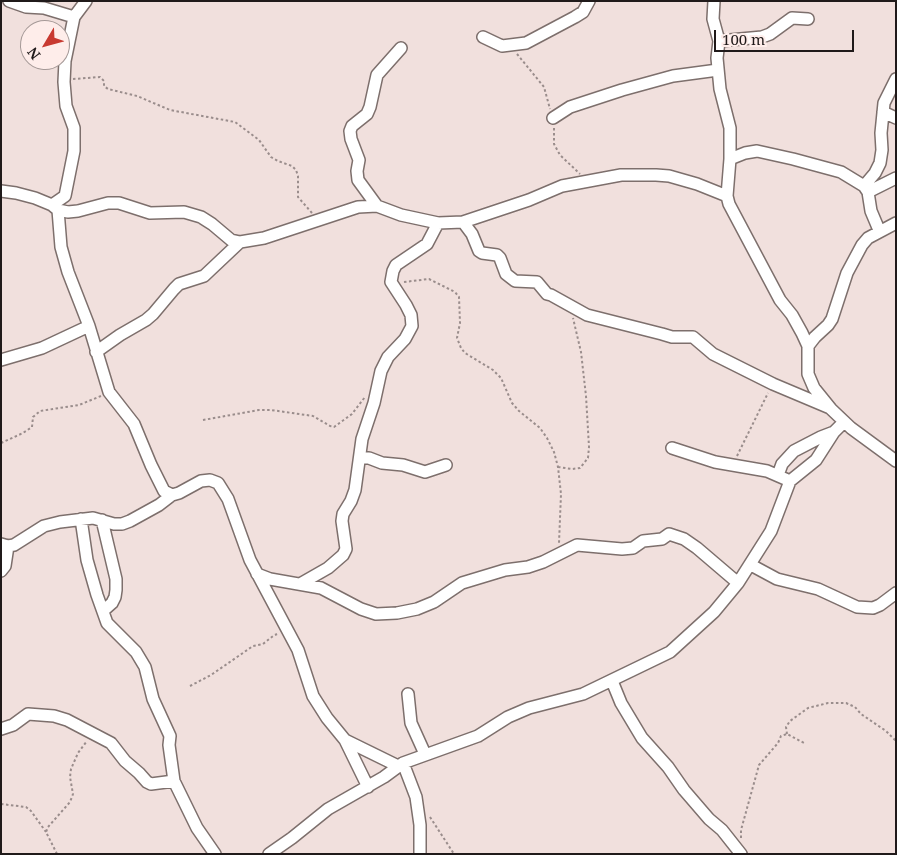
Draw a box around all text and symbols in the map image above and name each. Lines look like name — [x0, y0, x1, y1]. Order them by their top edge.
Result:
north arrow — [20, 20, 70, 70]
scale bar — [717, 20, 857, 52]
text: 100 m — [722, 29, 765, 49]
text: N — [23, 44, 44, 64]

